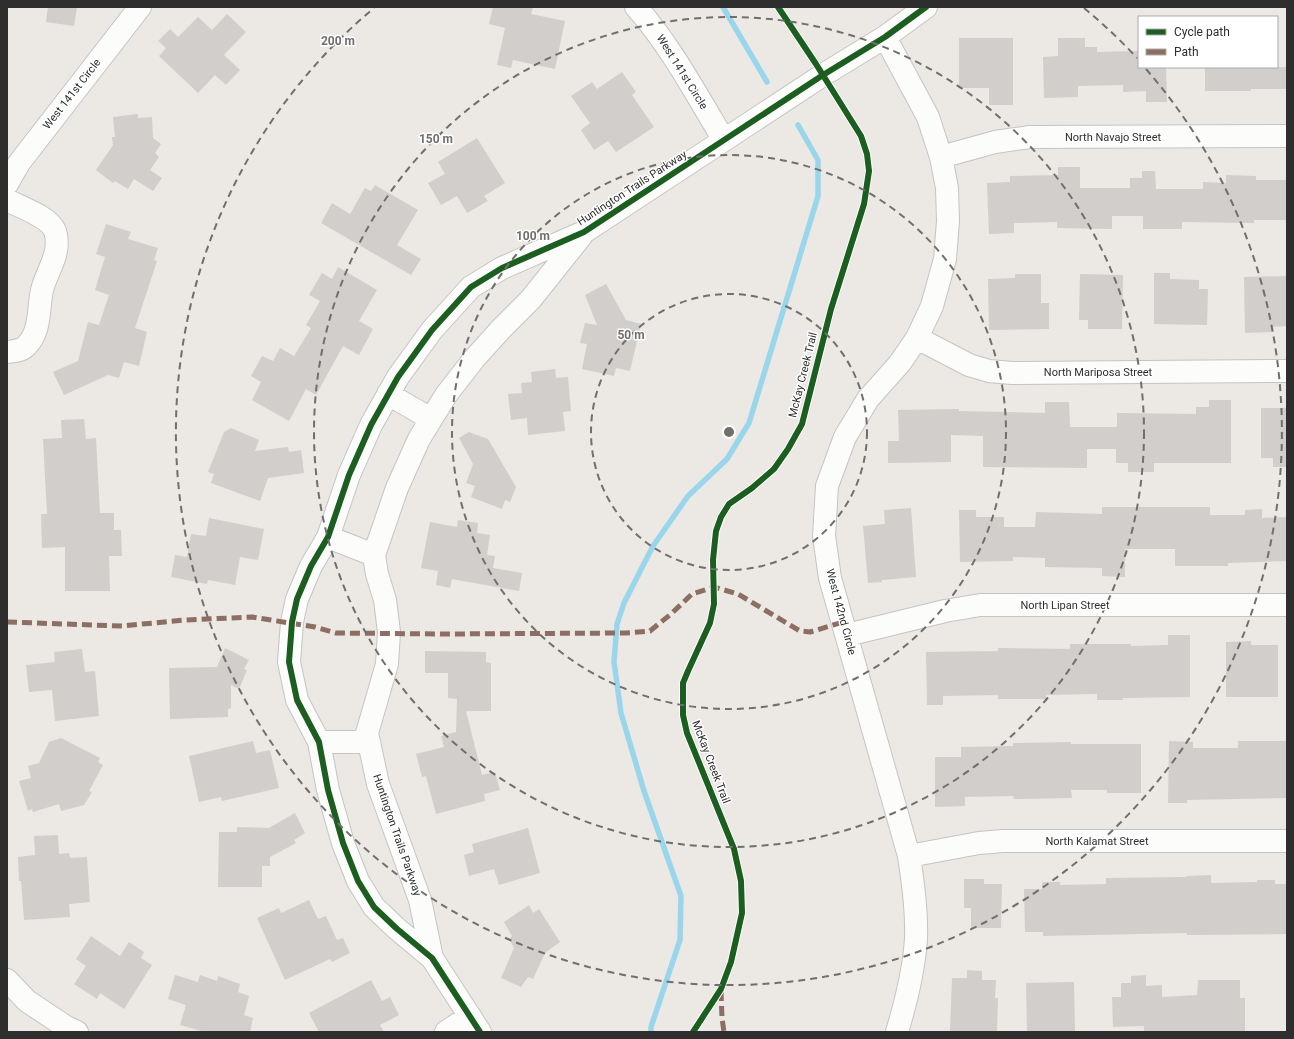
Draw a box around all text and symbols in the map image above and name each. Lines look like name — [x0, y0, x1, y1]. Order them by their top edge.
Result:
legend — [1138, 16, 1278, 68]
text: Cycle path — [1174, 25, 1230, 39]
street label: West 141st Circle — [654, 32, 710, 112]
text: 200 m — [321, 34, 355, 48]
text: Path — [1174, 45, 1199, 59]
street label: West 141st Circle — [40, 56, 104, 132]
street label: North Navajo Street — [1065, 131, 1161, 144]
text: 150 m — [419, 132, 453, 146]
street label: Huntington Trails Parkway — [575, 147, 690, 228]
text: 100 m — [516, 229, 550, 243]
text: 50 m — [617, 328, 645, 342]
street label: McKay Creek Trail — [786, 331, 820, 419]
street label: North Mariposa Street — [1044, 366, 1153, 379]
centre of rings — [722, 425, 736, 439]
street label: West 142nd Circle — [823, 567, 859, 657]
street label: North Lipan Street — [1020, 599, 1110, 612]
street label: McKay Creek Trail — [689, 719, 733, 805]
street label: Huntington Trails Parkway — [370, 772, 424, 898]
street label: North Kalamat Street — [1045, 835, 1149, 848]

